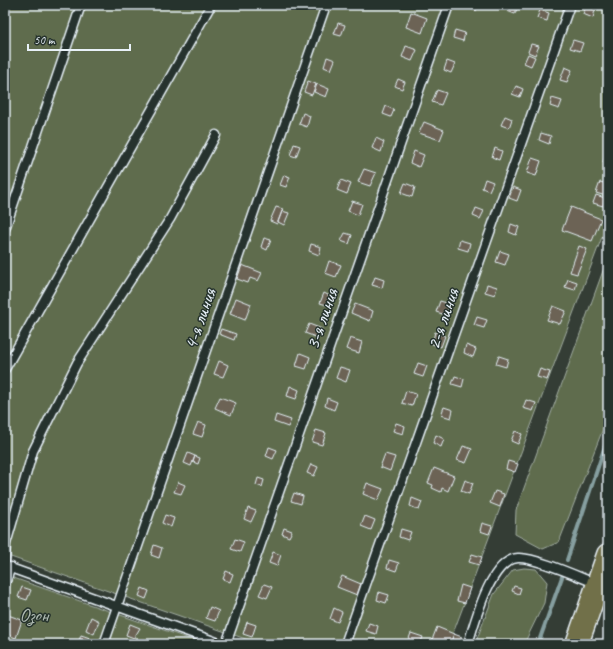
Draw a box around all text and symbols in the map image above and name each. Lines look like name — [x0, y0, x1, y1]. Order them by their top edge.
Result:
scale bar — [28, 26, 130, 52]
text: 50 m — [34, 32, 56, 48]
street label: 4-я линия — [178, 284, 222, 353]
street label: 3-я линия — [300, 284, 344, 353]
street label: 2-я линия — [421, 284, 465, 353]
park label: Озон — [20, 603, 50, 627]

